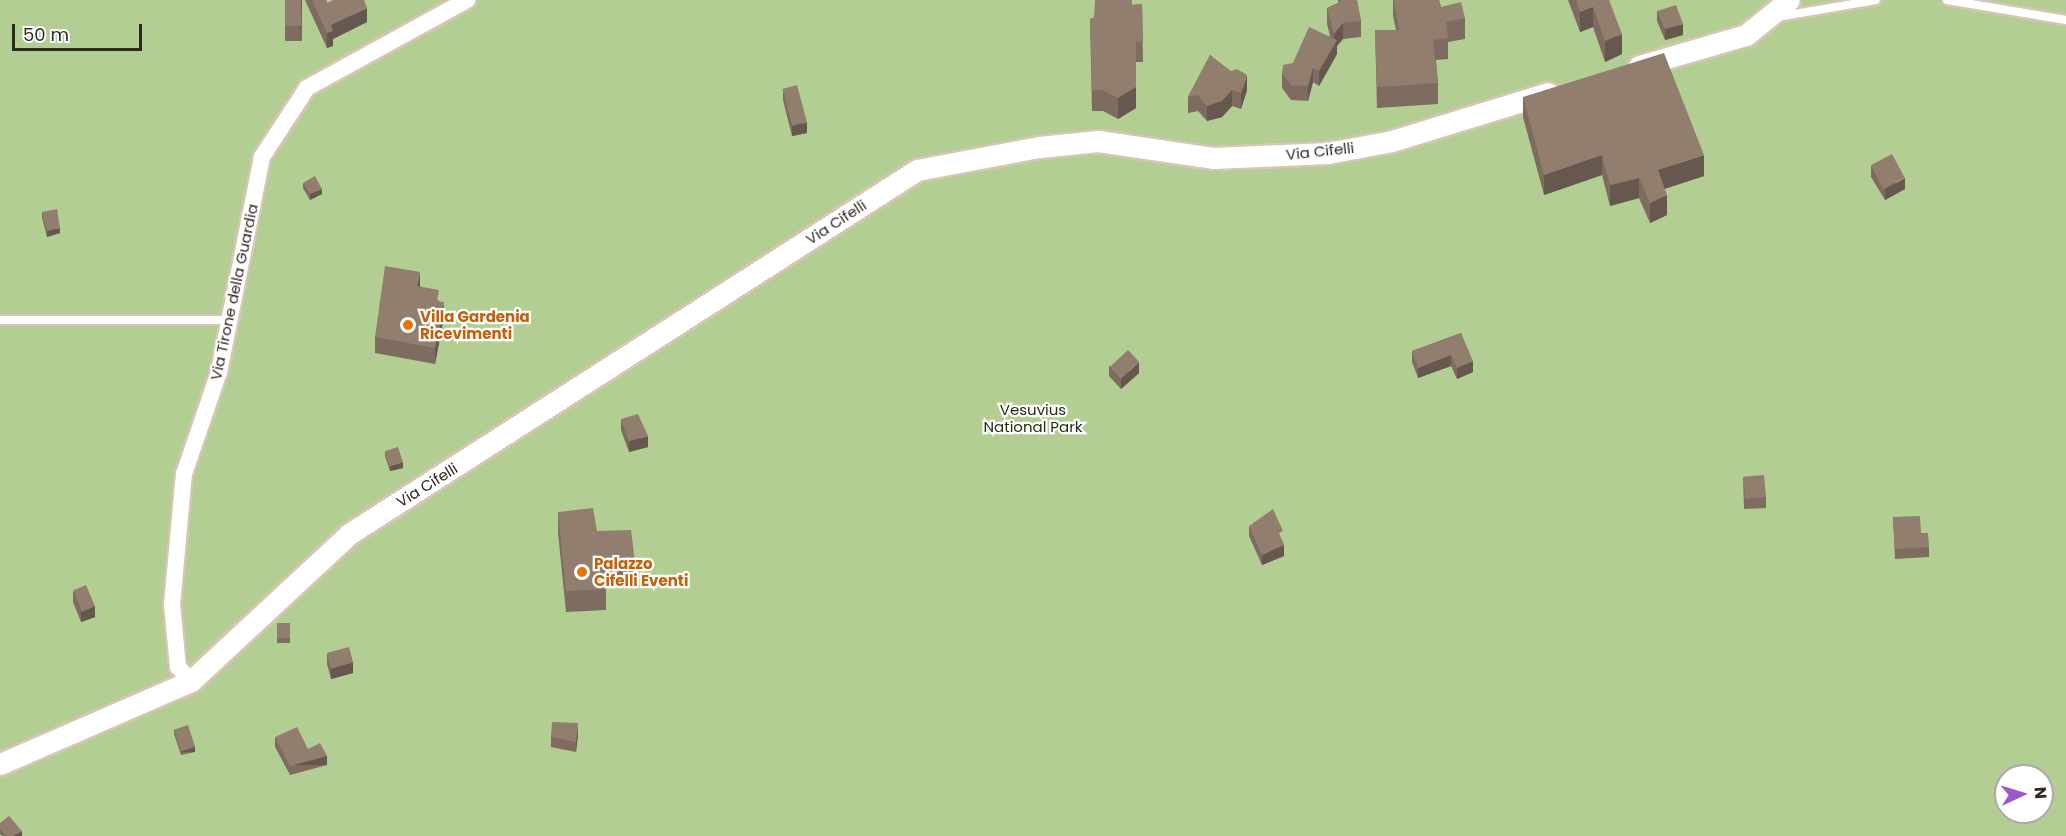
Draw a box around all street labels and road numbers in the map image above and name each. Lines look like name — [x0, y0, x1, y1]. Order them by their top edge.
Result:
street label: Via Cifelli — [1285, 138, 1355, 164]
street label: Via Cifelli — [802, 196, 870, 248]
street label: Via Tirone della Guardia — [207, 202, 261, 382]
street label: Via Cifelli — [393, 459, 461, 511]

